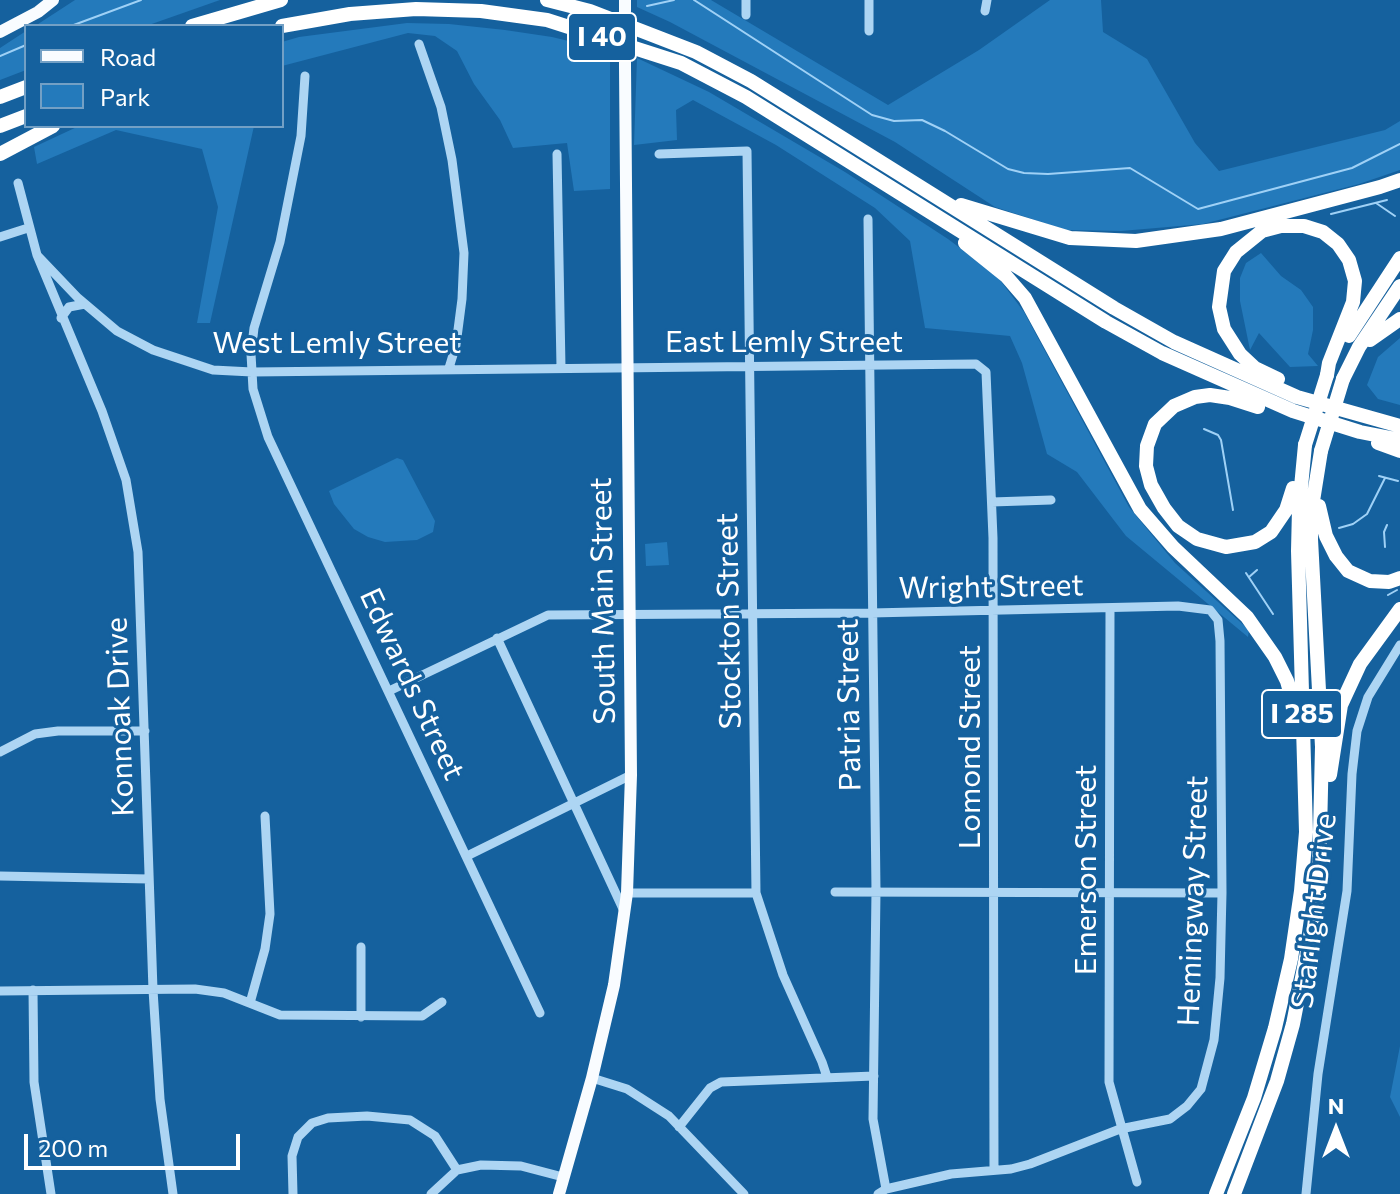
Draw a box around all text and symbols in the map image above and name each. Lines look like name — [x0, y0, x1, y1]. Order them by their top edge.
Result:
road number: I 40 — [568, 13, 636, 61]
legend — [24, 24, 284, 128]
text: Road — [100, 42, 156, 71]
text: Park — [100, 82, 150, 111]
street label: East Lemly Street — [665, 324, 903, 360]
street label: West Lemly Street — [213, 325, 461, 361]
street label: South Main Street — [583, 477, 623, 725]
street label: Stockton Street — [709, 513, 749, 729]
street label: Wright Street — [898, 567, 1084, 607]
street label: Edwards Street — [352, 582, 472, 786]
street label: Konnoak Drive — [99, 617, 141, 817]
street label: Patria Street — [829, 618, 869, 792]
street label: Lomond Street — [952, 645, 988, 849]
road number: I 285 — [1262, 690, 1342, 738]
street label: Emerson Street — [1068, 765, 1104, 975]
street label: Hemingway Street — [1171, 775, 1215, 1027]
street label: Starlight Drive — [1284, 811, 1344, 1011]
north arrow — [1296, 1090, 1376, 1170]
text: N — [1328, 1092, 1344, 1119]
scale bar — [28, 1118, 244, 1168]
text: 200 m — [38, 1133, 108, 1162]

